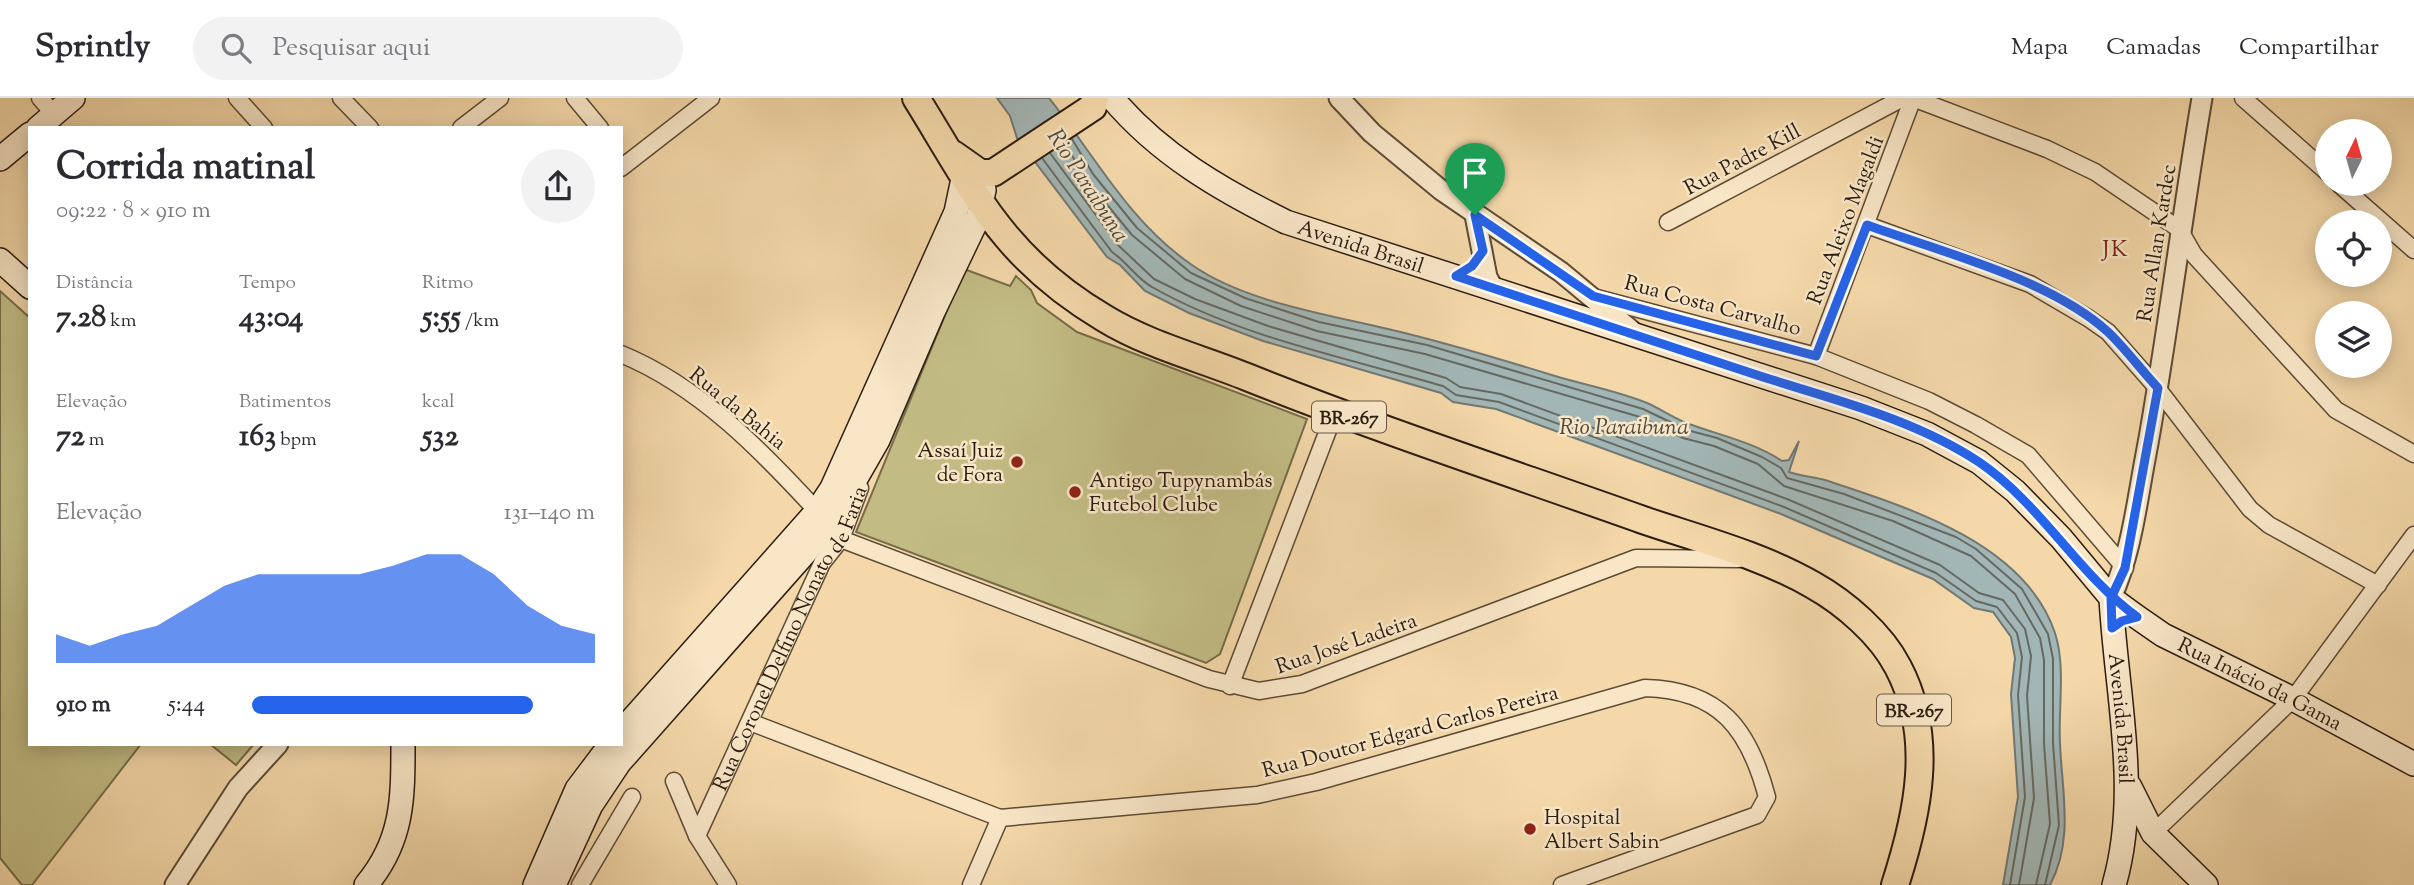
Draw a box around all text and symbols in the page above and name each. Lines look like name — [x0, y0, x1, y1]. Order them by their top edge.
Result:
search box — [193, 17, 683, 80]
text: Sprintly — [35, 24, 151, 72]
icon: search — [217, 29, 255, 67]
text: Pesquisar aqui — [273, 30, 430, 67]
text: Mapa — [2011, 31, 2068, 65]
text: Camadas — [2106, 31, 2201, 65]
text: Compartilhar — [2239, 31, 2379, 65]
street label: Rua Padre Kill — [1679, 117, 1807, 204]
north arrow — [2315, 119, 2392, 196]
map controls — [2315, 119, 2392, 378]
water label: Rio Paraibuna — [1038, 123, 1136, 250]
street label: Rua Aleixo Magaldi — [1801, 132, 1893, 309]
text: Corrida matinal — [56, 142, 315, 196]
pin — [1445, 143, 1505, 215]
button: share — [521, 149, 595, 223]
icon: arrive — [1456, 154, 1494, 192]
street label: Rua Allan Kardec — [2131, 162, 2185, 324]
text: 09:22 · 8 × 910 m — [56, 195, 211, 228]
button: locate — [2315, 210, 2392, 287]
street label: Avenida Brasil — [1293, 214, 1428, 283]
district label: JK — [2100, 234, 2130, 267]
street label: Rua Costa Carvalho — [1621, 269, 1804, 345]
text: Distância — [56, 270, 133, 297]
text: Tempo — [239, 270, 296, 297]
text: Ritmo — [422, 270, 473, 297]
text: 7.28 — [56, 297, 106, 340]
text: 43:04 — [239, 297, 303, 340]
text: 5:55 — [422, 297, 461, 340]
button: layers — [2315, 301, 2392, 378]
text: km — [106, 308, 136, 335]
text: /km — [461, 308, 499, 335]
street label: Rua da Bahia — [682, 361, 792, 458]
text: Elevação — [56, 389, 127, 416]
text: Batimentos — [239, 389, 331, 416]
text: kcal — [422, 389, 455, 416]
road number: BR-267 — [1312, 402, 1386, 432]
water label: Rio Paraibuna — [1559, 412, 1689, 445]
text: 72 — [56, 416, 85, 459]
text: 163 — [239, 416, 276, 459]
text: 532 — [422, 416, 458, 459]
text: m — [85, 427, 105, 454]
text: bpm — [276, 427, 317, 454]
place label: Assaí Juiz de Fora — [917, 437, 1003, 491]
marker: Assaí Juiz de Fora — [1009, 454, 1025, 470]
place label: Antigo Tupynambás Futebol Clube — [1089, 467, 1273, 521]
street label: Rua Coronel Delfino Nonato de Faria — [707, 482, 877, 796]
marker: Antigo Tupynambás Futebol Clube — [1067, 484, 1083, 500]
text: Elevação — [56, 497, 142, 530]
text: 131–140 m — [504, 497, 595, 530]
street label: Rua José Ladeira — [1272, 607, 1422, 683]
street label: Rua Inácio da Gama — [2172, 631, 2347, 740]
street label: Avenida Brasil — [2099, 652, 2139, 784]
street label: Rua Doutor Edgard Carlos Pereira — [1259, 679, 1562, 787]
text: 910 m — [56, 689, 111, 722]
text: 5:44 — [168, 689, 205, 722]
road number: BR-267 — [1877, 694, 1951, 726]
place label: Hospital Albert Sabin — [1544, 804, 1660, 858]
marker: Hospital Albert Sabin — [1522, 821, 1538, 837]

